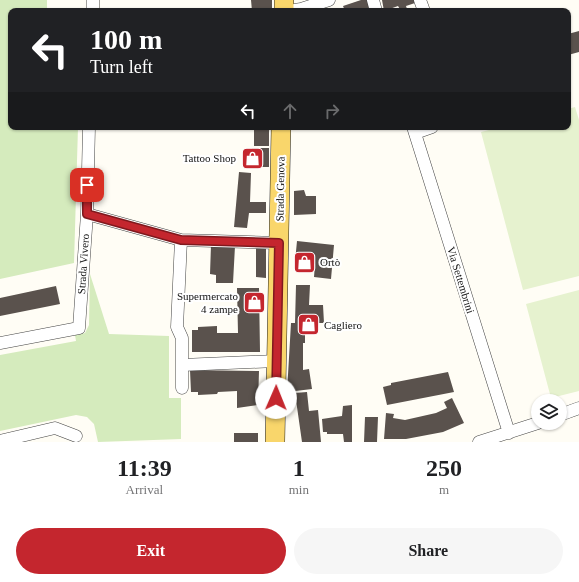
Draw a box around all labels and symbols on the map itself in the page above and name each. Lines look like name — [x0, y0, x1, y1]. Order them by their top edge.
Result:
shop icon: Tattoo Shop — [239, 145, 265, 171]
place label: Tattoo Shop — [183, 152, 236, 164]
street label: Strada Genova — [273, 156, 287, 222]
pin — [70, 168, 104, 202]
street label: Strada Vivero — [75, 233, 91, 295]
street label: Via Settembrini — [445, 245, 477, 315]
shop icon: Ortò — [292, 249, 318, 275]
place label: Ortò — [320, 256, 341, 268]
shop icon: Supermercato 4 zampe — [241, 289, 267, 315]
place label: Supermercato 4 zampe — [177, 290, 238, 315]
shop icon: Cagliero — [295, 312, 321, 338]
place label: Cagliero — [324, 319, 362, 331]
position arrow — [255, 377, 297, 419]

